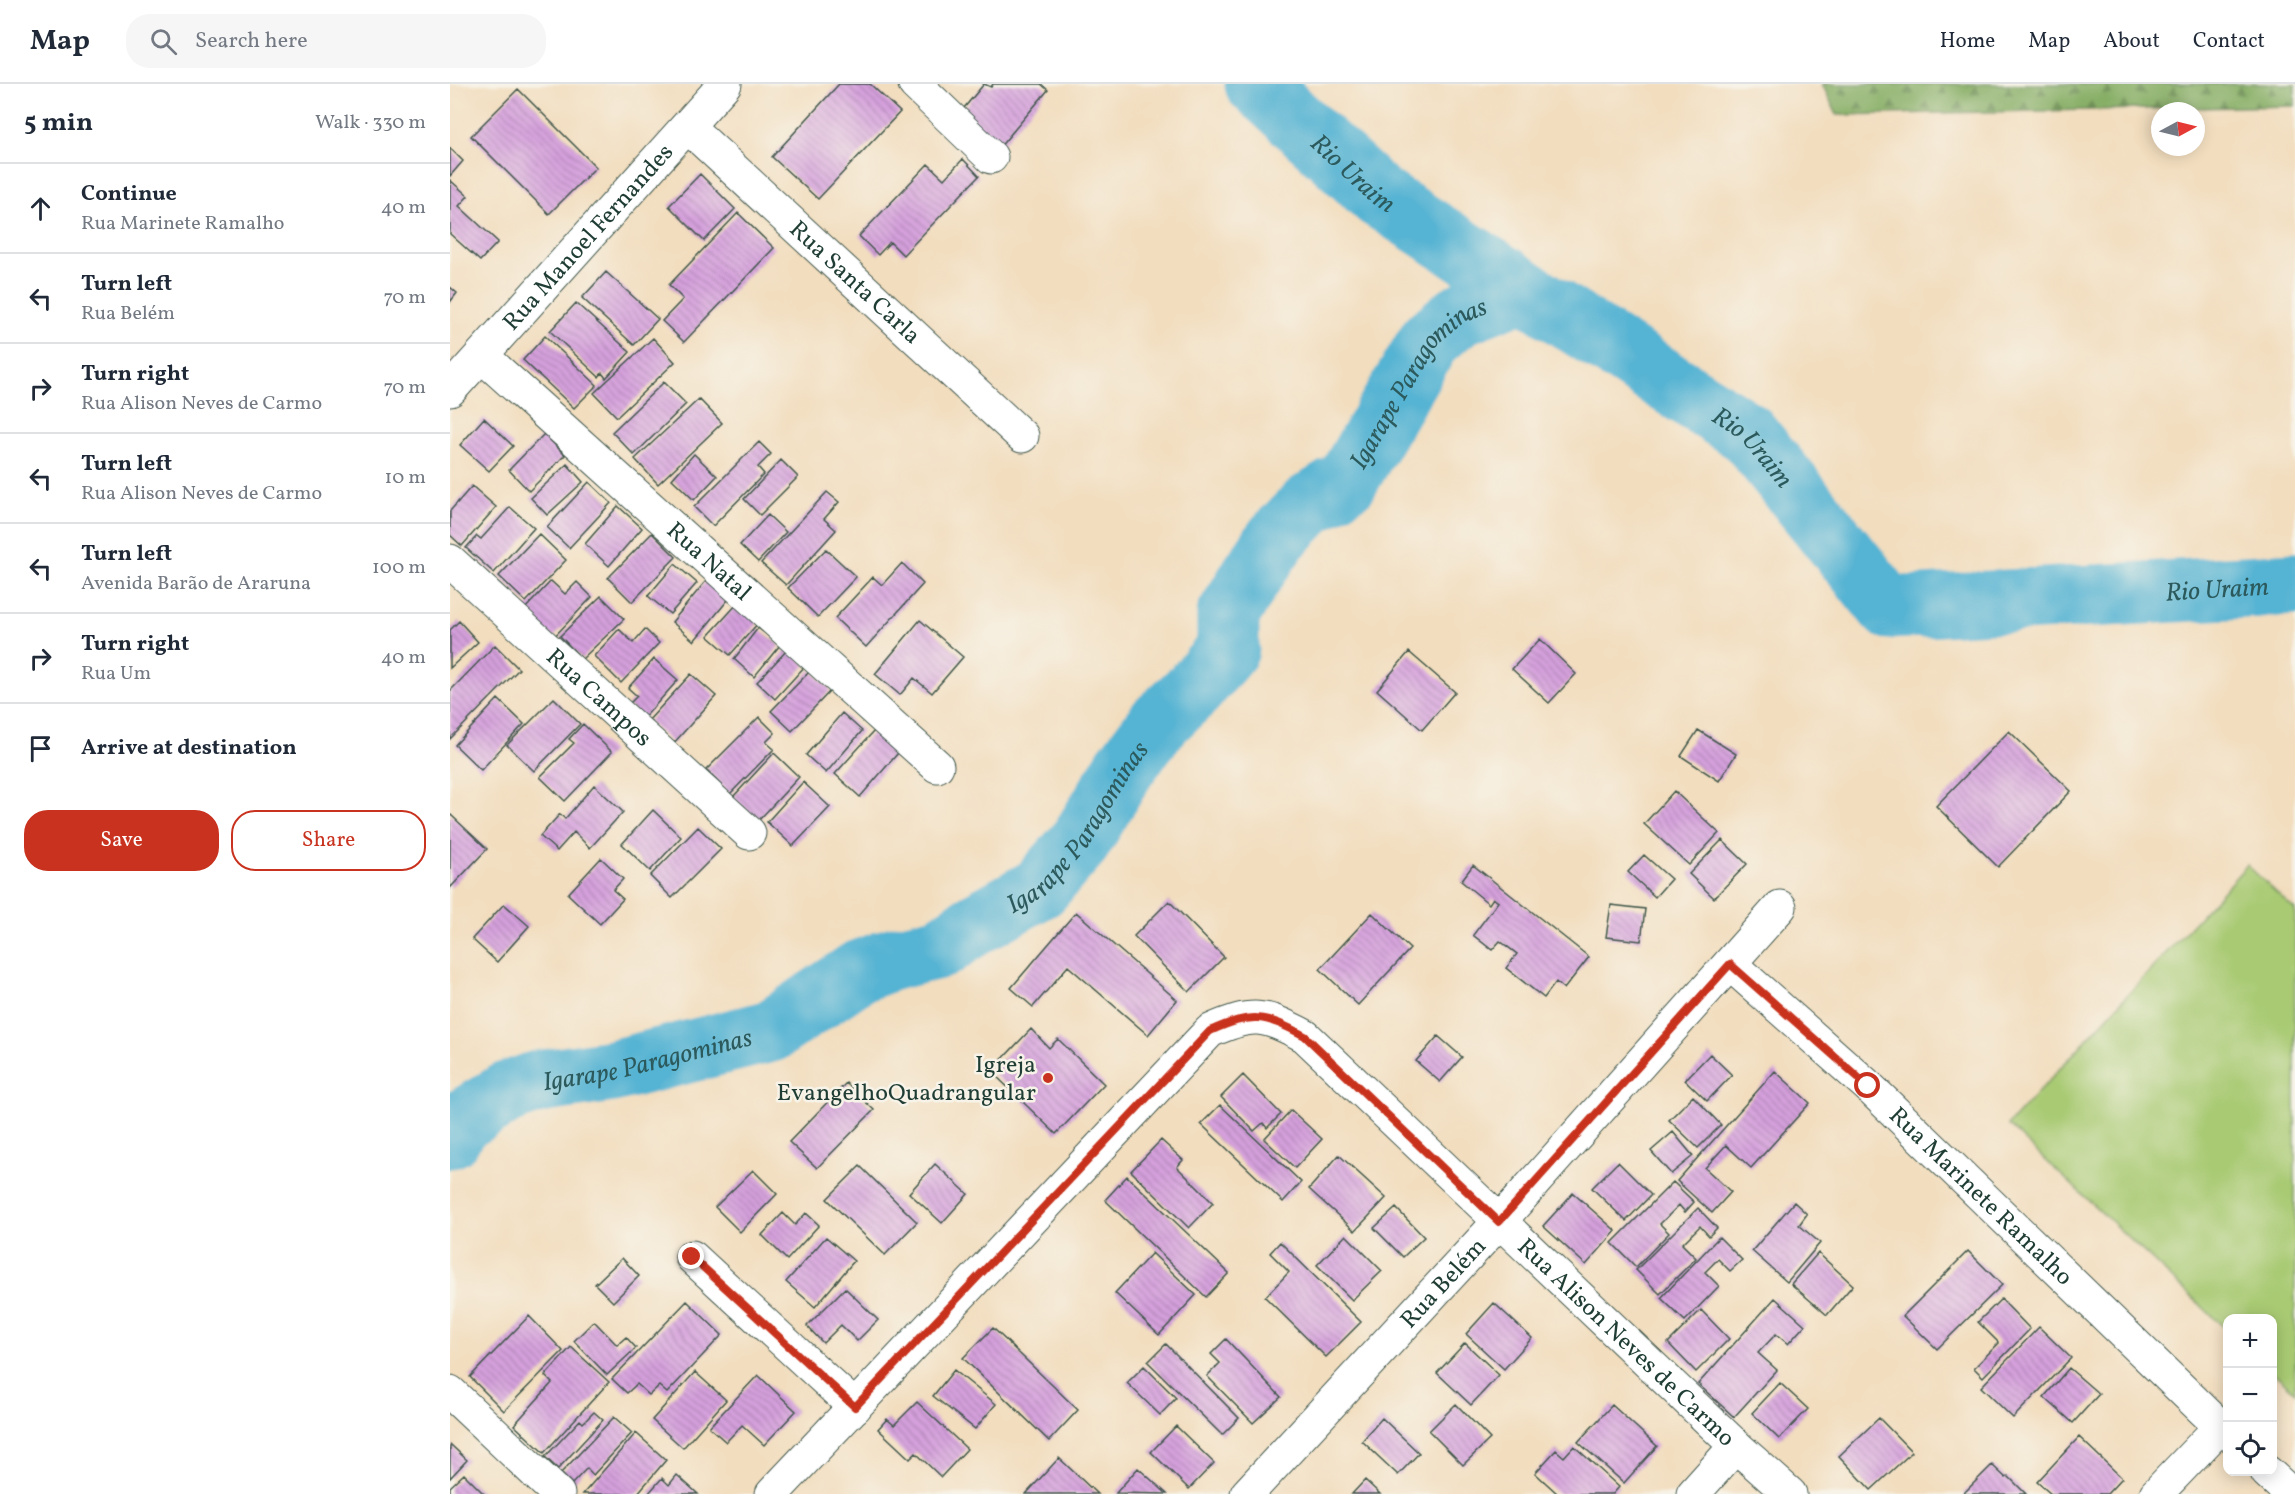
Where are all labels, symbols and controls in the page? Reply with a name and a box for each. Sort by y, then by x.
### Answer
search box [126,14,546,68]
text: Map [30,22,90,61]
icon: search [147,25,180,58]
text: Search here [195,26,308,57]
text: Home [1940,27,1995,56]
text: Map [2028,27,2070,56]
text: About [2103,27,2160,56]
text: Contact [2193,27,2265,56]
north arrow [2151,102,2205,156]
text: 5 min [24,105,93,141]
text: Walk · 330 m [315,109,426,137]
water label: Rio Uraim [1302,126,1402,223]
street label: Rua Manoel Fernandes [496,137,682,339]
text: Continue [81,179,177,210]
icon: ahead [24,192,57,225]
text: 40 m [381,194,426,222]
text: Rua Marinete Ramalho [81,210,284,238]
street label: Rua Santa Carla [781,214,927,353]
text: Turn left [81,269,172,300]
icon: left [24,282,57,315]
text: 70 m [383,284,426,312]
water label: Igarape Paragominas [1342,289,1493,477]
text: Rua Belém [81,300,175,328]
text: Turn right [81,359,189,390]
icon: right [24,372,57,405]
text: 70 m [383,374,426,402]
text: Rua Alison Neves de Carmo [81,390,322,418]
water label: Rio Uraim [1704,399,1801,497]
text: Turn left [81,449,172,480]
icon: left [24,462,57,495]
text: 10 m [385,464,426,492]
text: Rua Alison Neves de Carmo [81,480,322,508]
street label: Rua Natal [658,515,758,610]
text: Turn left [81,539,172,570]
icon: left [24,552,57,585]
text: 100 m [372,554,426,582]
text: Avenida Barão de Araruna [81,570,311,598]
water label: Rio Uraim [2164,570,2270,612]
text: Turn right [81,629,189,660]
street label: Rua Campos [538,641,659,756]
icon: right [24,642,57,675]
text: 40 m [381,644,426,672]
text: Rua Um [81,660,151,688]
icon: arrive [24,732,57,765]
text: Arrive at destination [81,733,297,764]
water label: Igarape Paragominas [1000,734,1159,923]
button: Save [24,810,219,871]
button: Share [231,810,426,871]
water label: Igarape Paragominas [540,1020,757,1101]
place label: Igreja EvangelhoQuadrangular [777,1049,1036,1111]
marker: Igreja EvangelhoQuadrangular [1041,1071,1055,1085]
route start [1854,1072,1880,1098]
street label: Rua Marinete Ramalho [1880,1100,2080,1294]
street label: Rua Belém [1393,1231,1495,1337]
street label: Rua Alison Neves de Carmo [1509,1231,1742,1456]
route end [678,1243,704,1269]
map controls [2223,1314,2277,1476]
button: + [2223,1314,2277,1368]
button: − [2223,1368,2277,1422]
button: locate [2223,1422,2277,1476]

